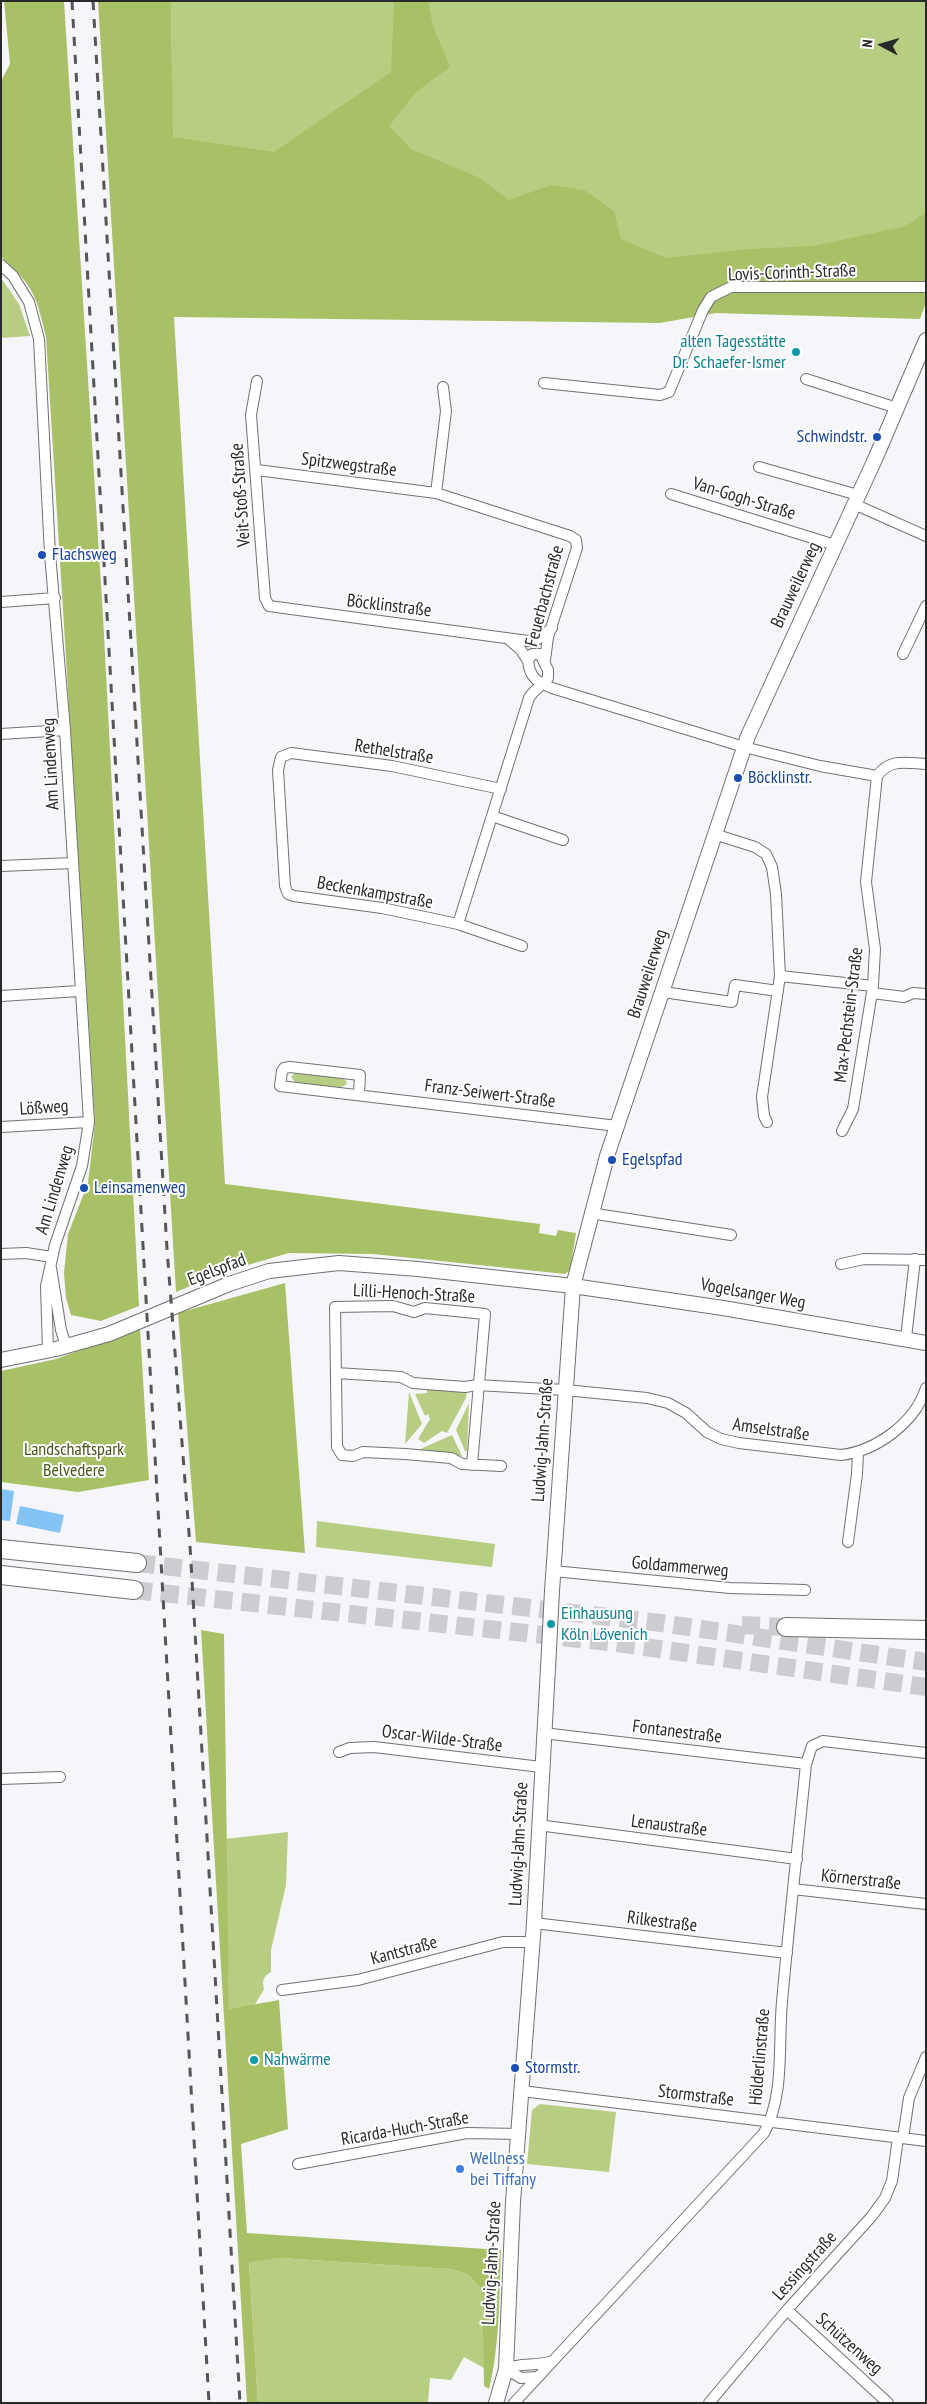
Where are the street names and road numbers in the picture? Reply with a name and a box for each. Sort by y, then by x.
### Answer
street label: Lovis-Corinth-Straße [728,260,856,286]
street label: Veit-Stoß-Straße [227,442,255,548]
street label: Spitzwegstraße [300,448,398,482]
street label: Van-Gogh-Straße [690,473,798,525]
street label: Brauweilerweg [767,539,825,631]
street label: Feuerbachstraße [521,543,569,649]
street label: Böcklinstraße [345,590,433,622]
street label: Am Lindenweg [38,718,64,810]
street label: Rethelstraße [353,735,435,769]
street label: Beckenkampstraße [315,872,435,914]
street label: Brauweilerweg [623,927,673,1021]
street label: Max-Pechstein-Straße [830,946,868,1084]
street label: Franz-Seiwert-Straße [423,1075,557,1113]
street label: Lößweg [19,1096,69,1120]
street label: Am Lindenweg [31,1143,79,1237]
street label: Egelspfad [185,1249,249,1291]
street label: Vogelsanger Weg [699,1274,807,1314]
street label: Lilli-Henoch-Straße [352,1280,476,1308]
street label: Ludwig-Jahn-Straße [528,1377,558,1503]
street label: Amselstraße [731,1414,811,1446]
street label: Goldammerweg [631,1552,729,1582]
street label: Fontanestraße [631,1716,723,1748]
street label: Oscar-Wilde-Straße [380,1721,504,1757]
street label: Ludwig-Jahn-Straße [505,1782,533,1906]
street label: Lenaustraße [630,1811,708,1841]
street label: Körnerstraße [820,1865,902,1895]
street label: Rilkestraße [626,1907,698,1937]
street label: Kantstraße [368,1932,440,1970]
street label: Hölderlinstraße [745,2008,775,2106]
street label: Stormstraße [657,2081,735,2111]
street label: Ricarda-Huch-Straße [339,2107,471,2151]
street label: Ludwig-Jahn-Straße [478,2201,506,2325]
street label: Lessingstraße [768,2227,842,2305]
street label: Schützenweg [811,2309,887,2379]

